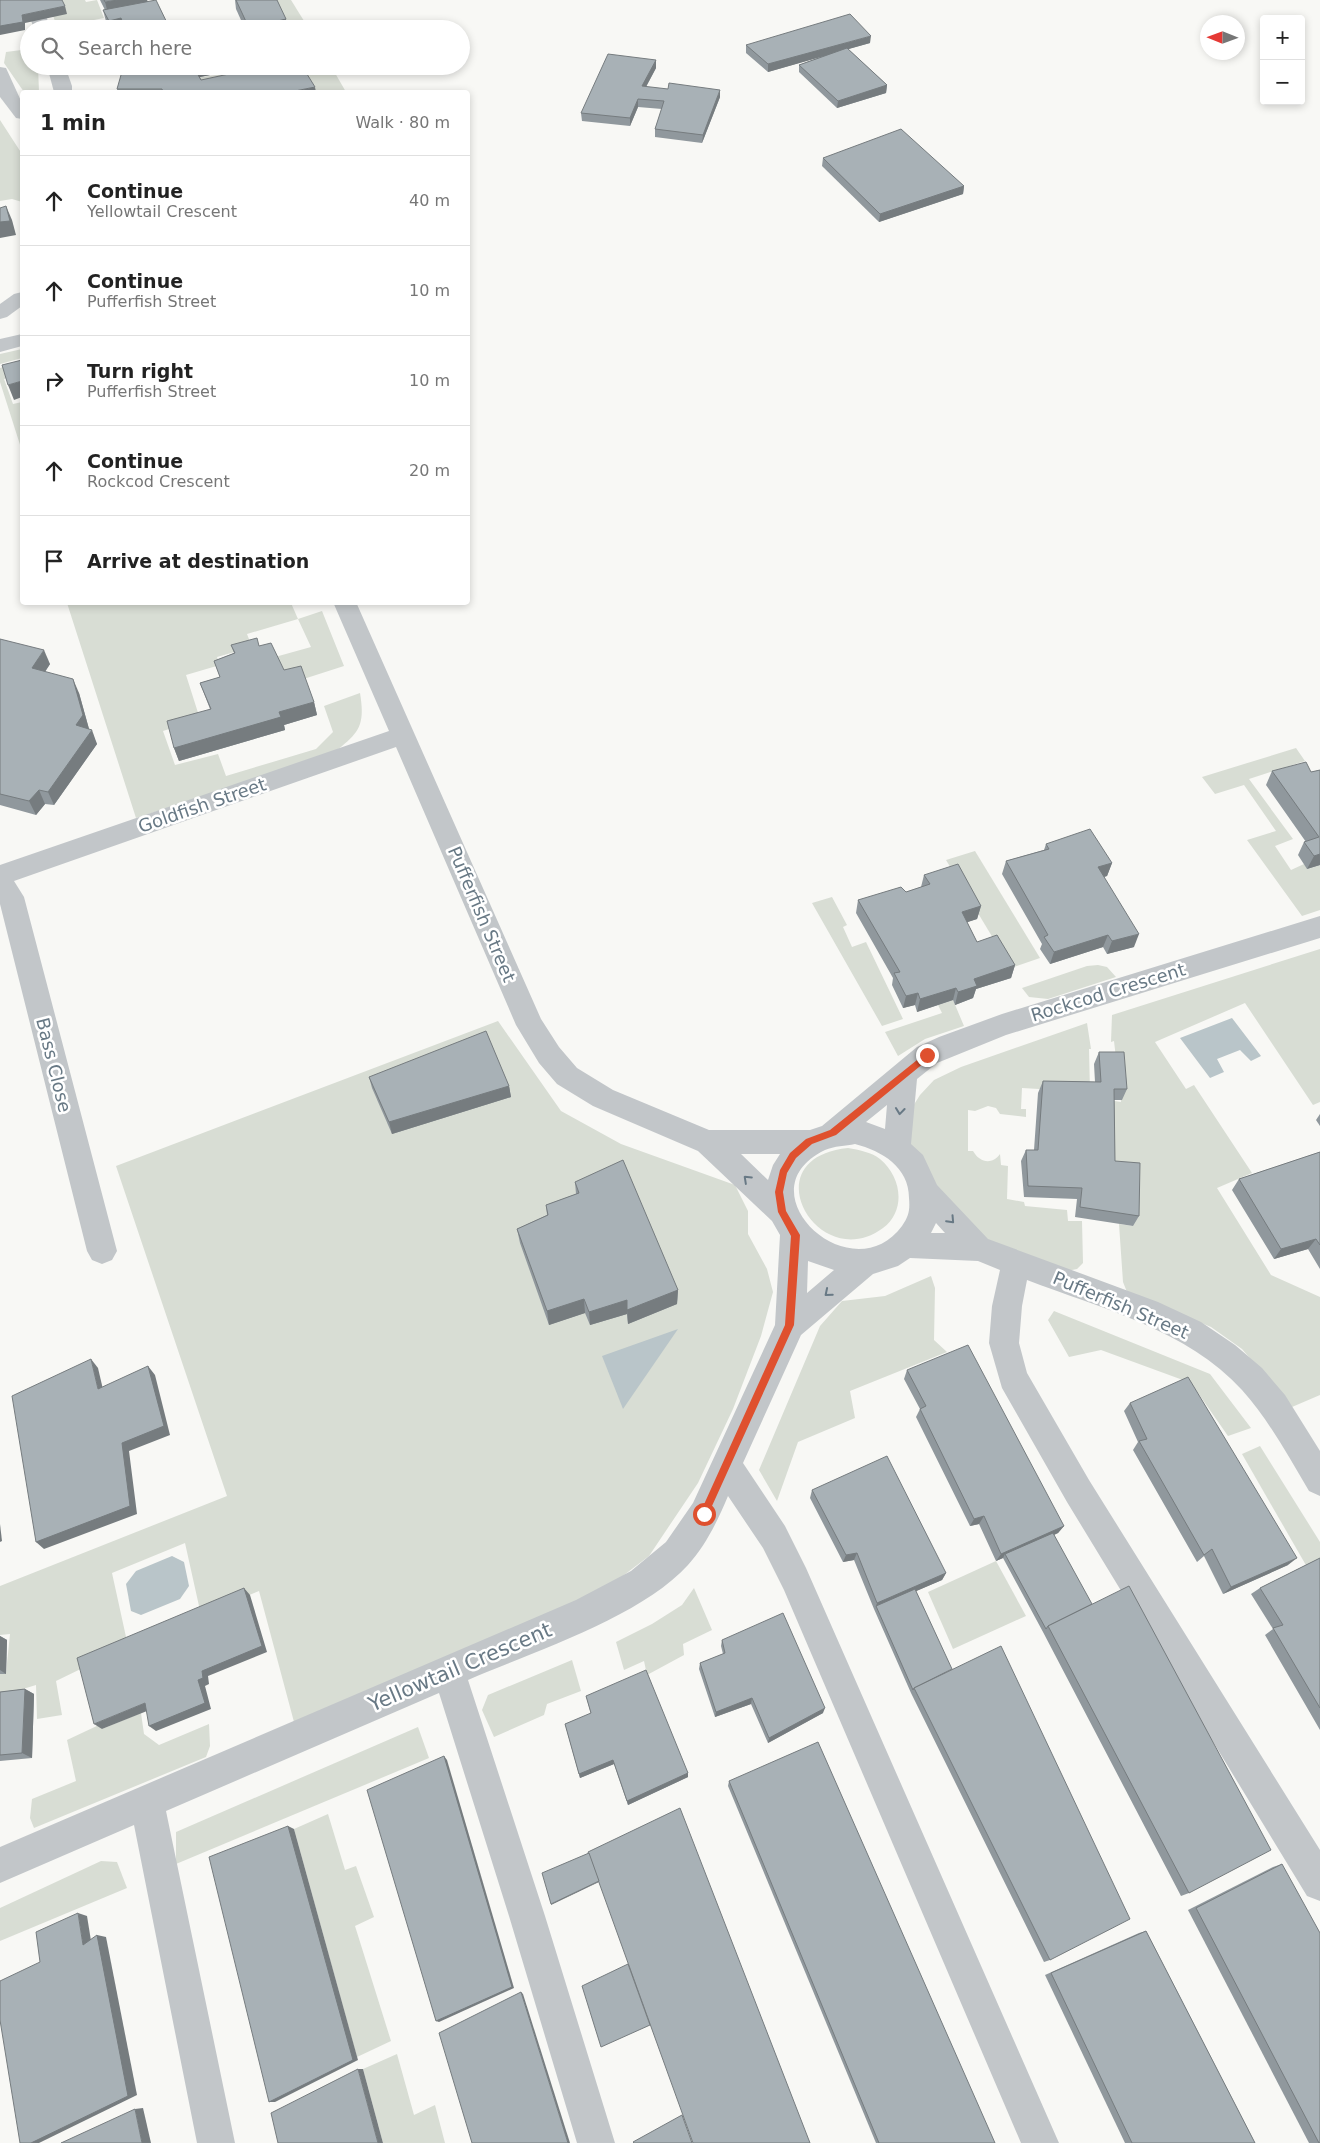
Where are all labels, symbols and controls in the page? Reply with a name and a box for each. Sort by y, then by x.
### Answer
north arrow [1200,15,1245,60]
map controls [1260,15,1305,105]
button: + [1260,15,1305,60]
search box [20,20,470,75]
icon: search [38,34,66,62]
text: Search here [78,37,192,59]
button: − [1260,60,1305,105]
text: 1 min [40,111,106,135]
text: Walk · 80 m [355,113,450,132]
text: Continue [87,180,183,202]
icon: ahead [40,187,68,215]
text: 40 m [409,191,450,210]
text: Yellowtail Crescent [87,202,237,221]
text: Continue [87,270,183,292]
icon: ahead [40,277,68,305]
text: 10 m [409,281,450,300]
text: Pufferfish Street [87,292,216,311]
text: Turn right [87,360,193,382]
icon: right [40,367,68,395]
text: 10 m [409,371,450,390]
text: Pufferfish Street [87,382,216,401]
text: Continue [87,450,183,472]
icon: ahead [40,457,68,485]
text: 20 m [409,461,450,480]
text: Rockcod Crescent [87,472,230,491]
icon: arrive [40,547,68,575]
text: Arrive at destination [87,550,309,572]
street label: Goldfish Street [135,773,269,837]
street label: Pufferfish Street [444,843,520,985]
street label: Rockcod Crescent [1028,958,1188,1026]
street label: Bass Close [32,1015,76,1115]
route end [916,1044,939,1067]
one-way arrow [895,1107,906,1115]
one-way arrow [743,1176,752,1185]
one-way arrow [945,1214,954,1223]
street label: Pufferfish Street [1050,1267,1192,1343]
one-way arrow [825,1288,834,1297]
route start [693,1503,716,1526]
street label: Yellowtail Crescent [364,1618,555,1717]

